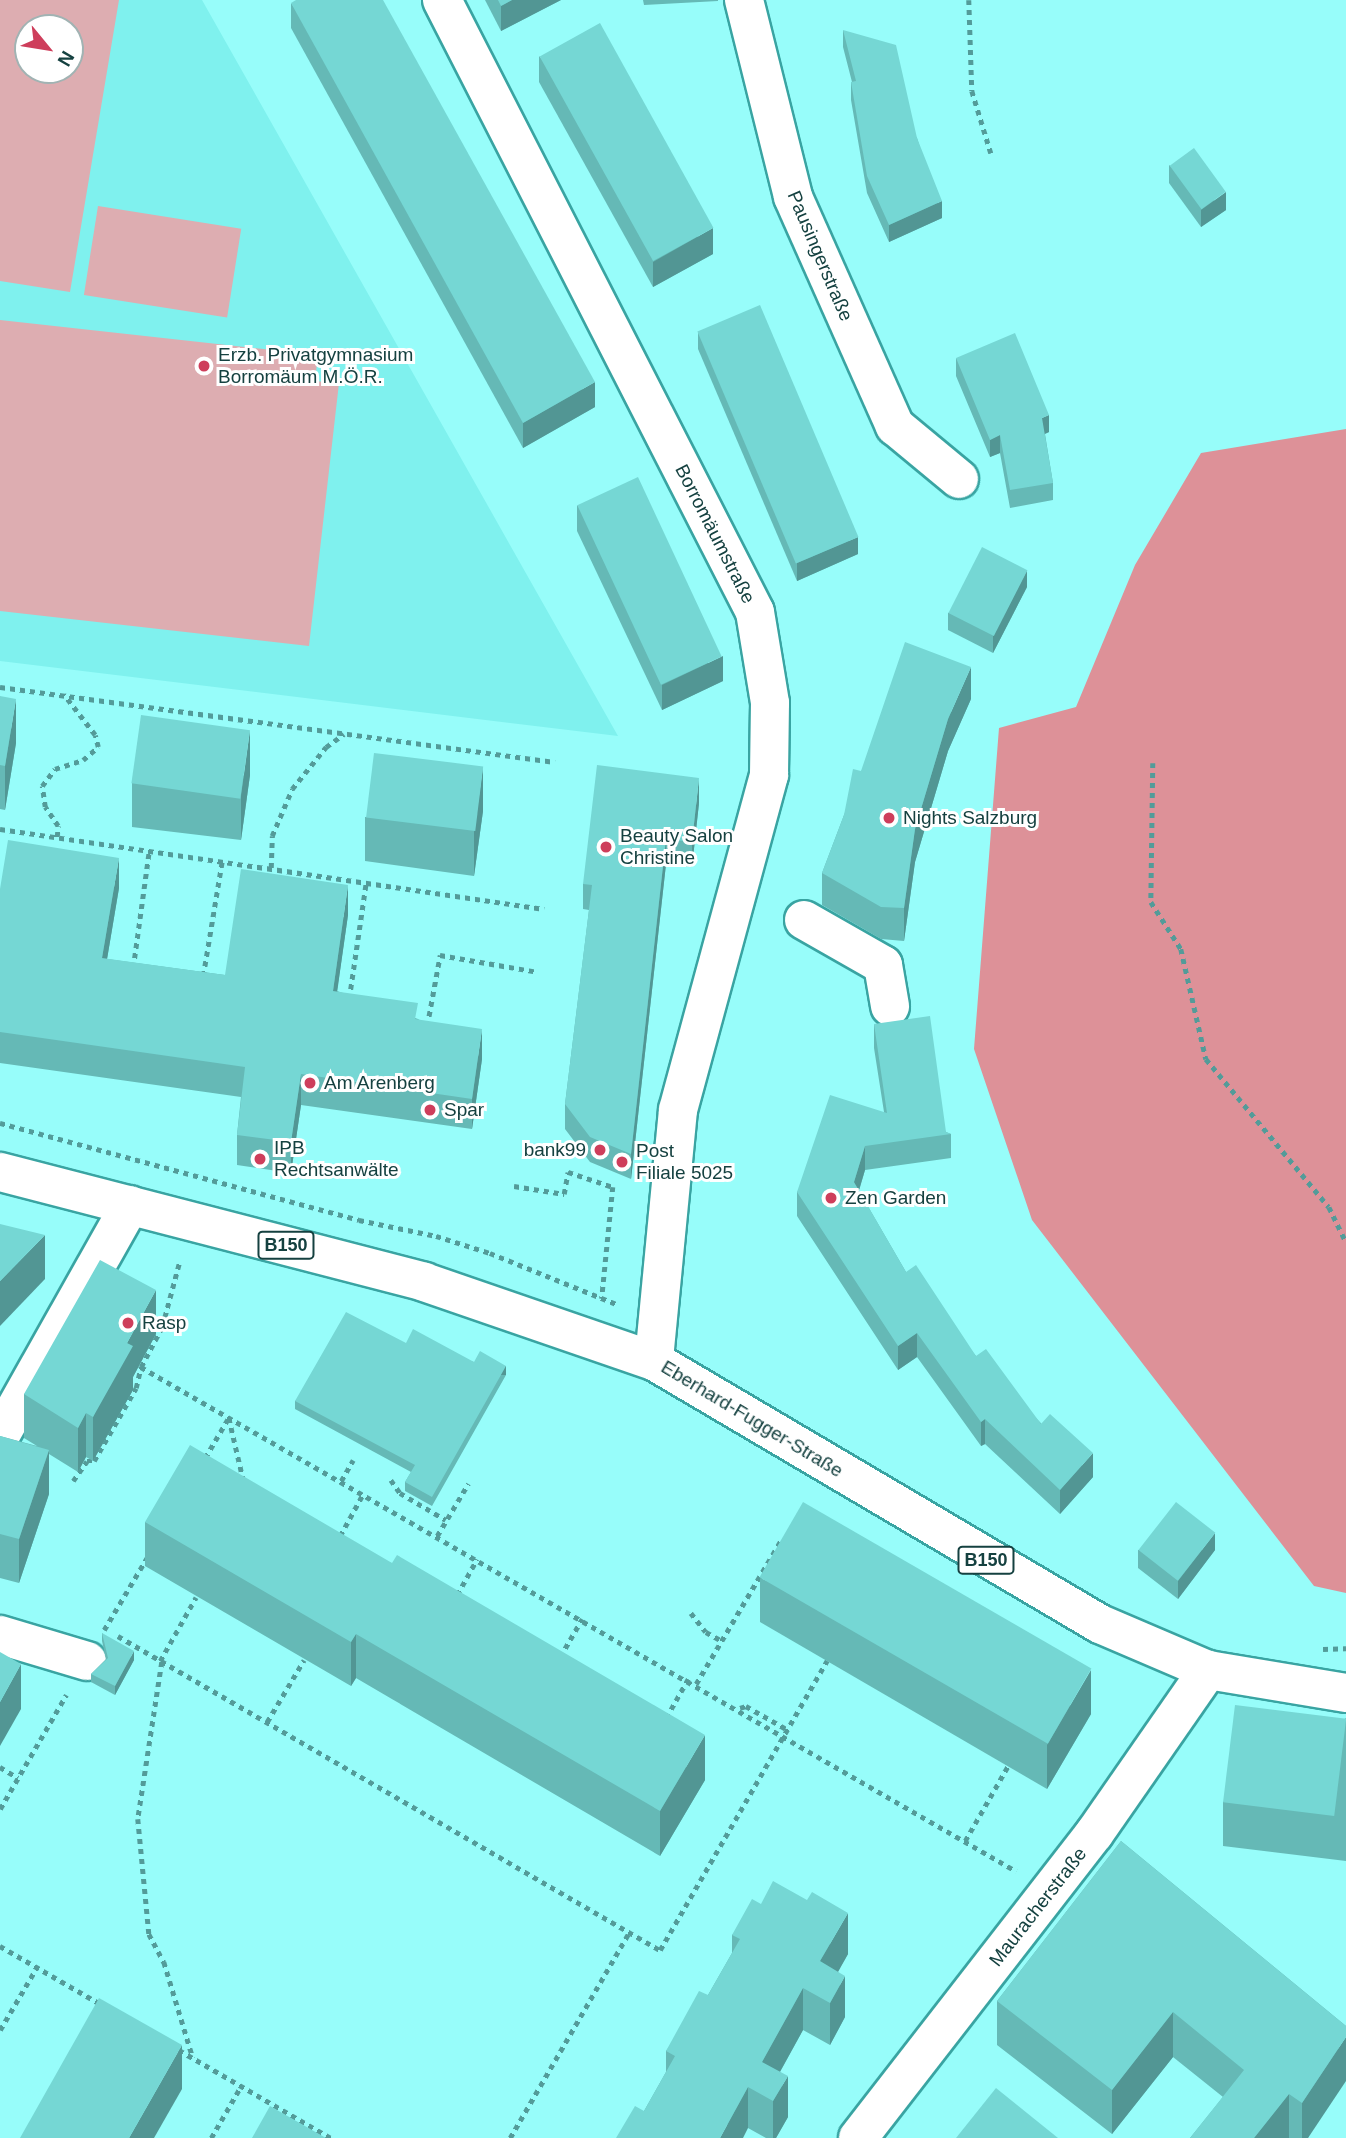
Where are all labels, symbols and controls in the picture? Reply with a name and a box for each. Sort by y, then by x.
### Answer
north arrow [14,14,84,84]
text: N [53,48,78,70]
street label: Pausingerstraße [782,187,858,325]
place label: Erzb. Privatgymnasium Borromäum M.Ö.R. [218,344,413,388]
marker: Erzb. Privatgymnasium Borromäum M.Ö.R. [196,358,212,374]
street label: Borromäumstraße [670,461,760,607]
place label: Nights Salzburg [903,807,1037,829]
marker: Nights Salzburg [881,810,897,826]
place label: Beauty Salon Christine [620,825,733,869]
marker: Beauty Salon Christine [598,839,614,855]
place label: Am Arenberg [324,1072,436,1094]
marker: Am Arenberg [302,1075,318,1091]
place label: Spar [444,1099,484,1121]
marker: Spar [422,1102,438,1118]
place label: IPB Rechtsanwälte [274,1137,399,1181]
place label: bank99 [524,1139,586,1161]
place label: Post Filiale 5025 [636,1140,733,1184]
marker: bank99 [592,1142,608,1158]
marker: IPB Rechtsanwälte [252,1151,268,1167]
marker: Post Filiale 5025 [614,1154,630,1170]
place label: Zen Garden [845,1187,946,1209]
marker: Zen Garden [823,1190,839,1206]
road number: B150 [256,1230,316,1260]
place label: Rasp [142,1312,186,1334]
marker: Rasp [120,1315,136,1331]
street label: Eberhard-Fugger-Straße [657,1356,847,1482]
road number: B150 [956,1546,1016,1574]
street label: Mauracherstraße [984,1843,1092,1971]

